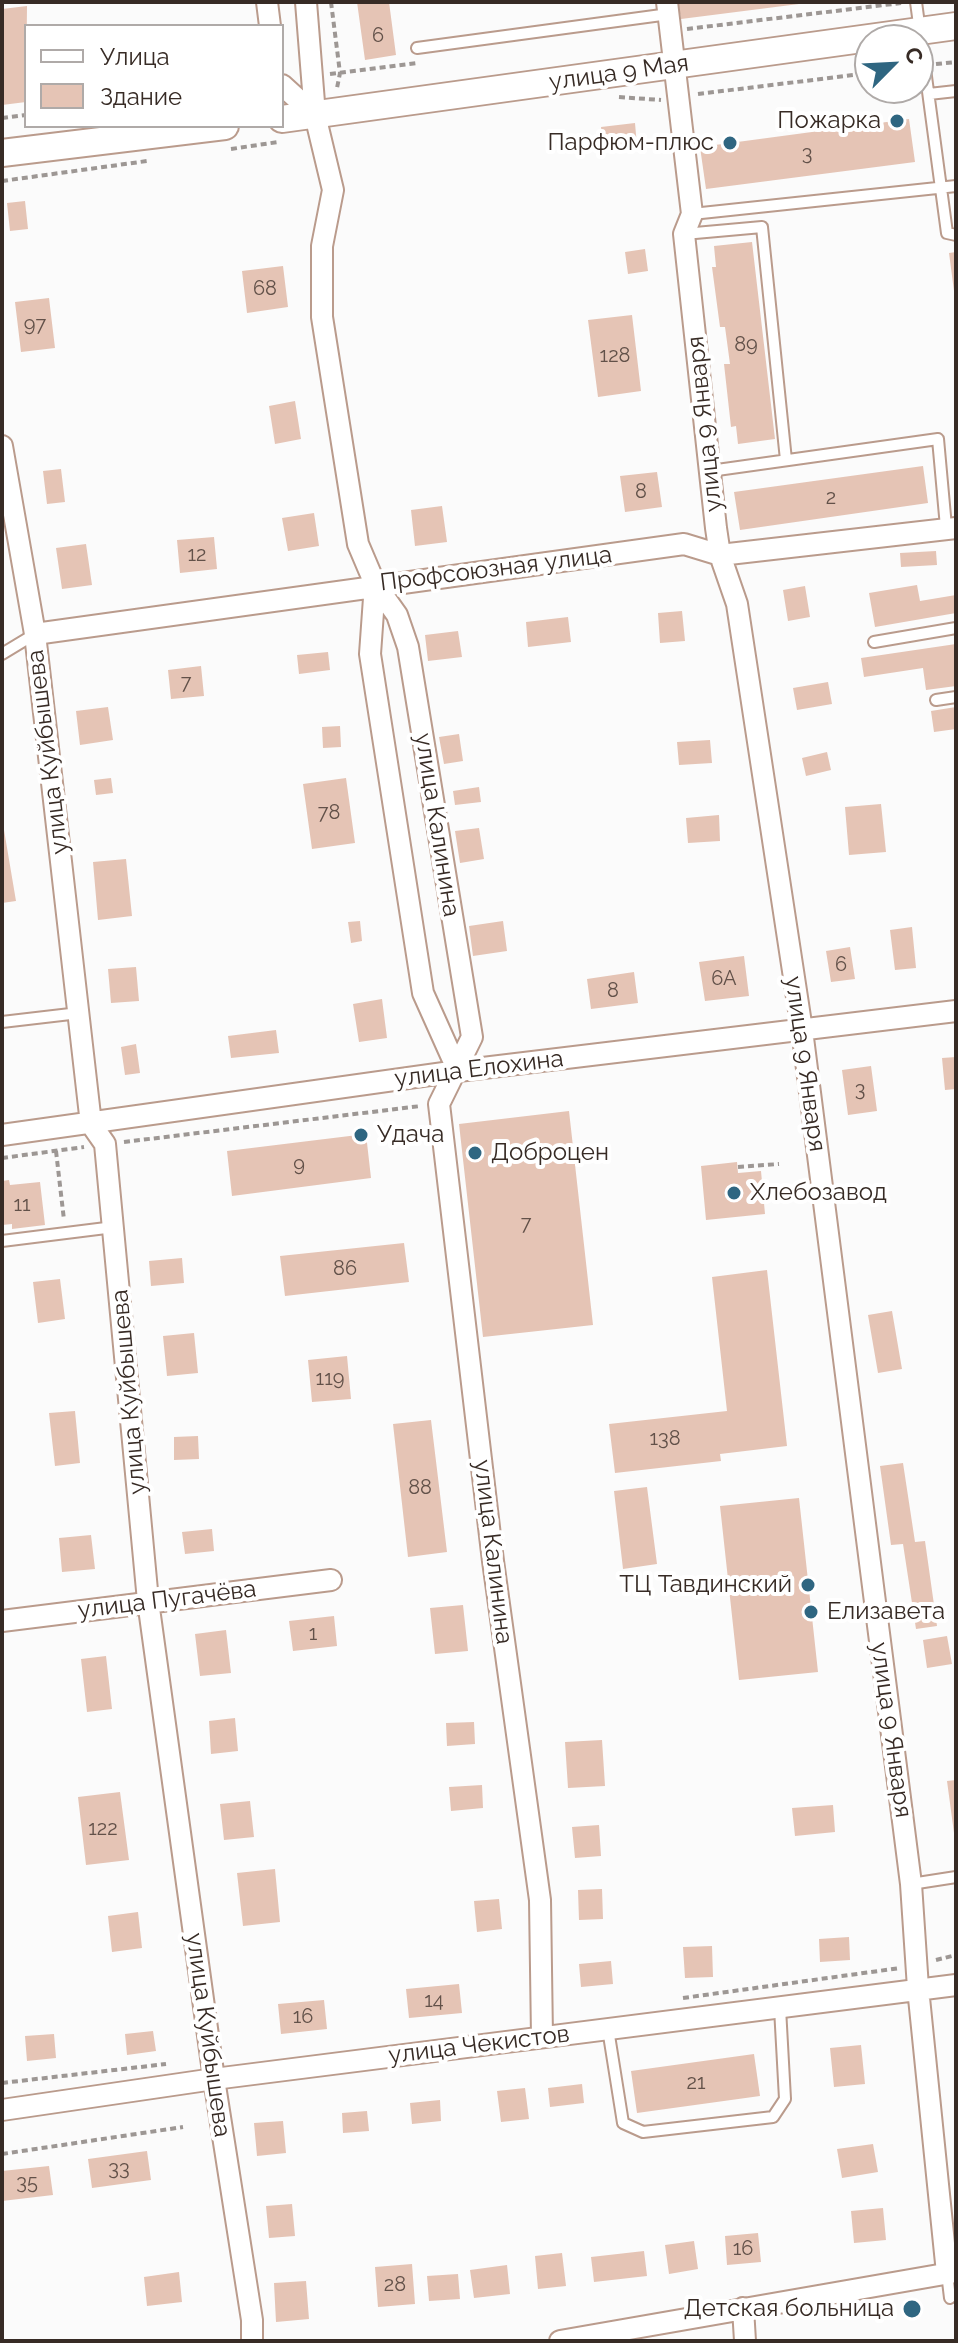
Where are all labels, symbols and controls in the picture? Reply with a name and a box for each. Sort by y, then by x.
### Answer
legend [24,24,284,128]
house number: 6 [372,24,384,48]
north arrow [854,24,934,104]
text: Улица [100,42,170,71]
text: С [899,43,929,67]
street label: улица 9 Мая [547,49,691,97]
text: Здание [100,82,182,111]
place label: Пожарка [777,107,881,135]
marker: Пожарка [888,112,906,130]
place label: Парфюм-плюс [547,129,714,157]
marker: Парфюм-плюс [721,134,739,152]
house number: 3 [802,142,812,166]
house number: 68 [253,277,277,301]
house number: 97 [24,313,46,337]
house number: 89 [734,333,758,357]
street label: улица 9 Января [681,335,729,513]
house number: 128 [600,344,630,368]
house number: 8 [635,480,647,504]
house number: 2 [826,486,836,510]
street label: Профсоюзная улица [378,540,614,598]
house number: 12 [188,543,206,567]
street label: улица Куйбышева [21,648,75,856]
house number: 7 [181,671,191,695]
street label: улица Калинина [408,731,466,919]
house number: 78 [318,801,340,825]
house number: 6 [835,953,847,977]
house number: 6А [711,967,737,991]
street label: улица 9 Января [778,975,832,1153]
house number: 8 [607,979,619,1003]
street label: улица Елохина [393,1044,565,1094]
house number: 3 [855,1078,865,1102]
place label: Удача [377,1121,444,1149]
marker: Удача [352,1126,370,1144]
place label: Доброцен [491,1139,609,1167]
marker: Доброцен [466,1144,484,1162]
house number: 9 [293,1153,305,1177]
place label: Хлебозавод [750,1179,887,1207]
marker: Хлебозавод [725,1184,743,1202]
house number: 11 [13,1193,31,1217]
house number: 7 [521,1212,531,1236]
house number: 86 [333,1257,357,1281]
street label: улица Куйбышева [106,1288,152,1496]
house number: 119 [316,1367,344,1391]
house number: 138 [649,1427,681,1451]
street label: улица Калинина [467,1458,519,1646]
house number: 88 [408,1476,432,1500]
place label: ТЦ Тавдинский [619,1571,792,1599]
street label: улица Пугачёва [76,1575,258,1625]
marker: ТЦ Тавдинский [799,1576,817,1594]
place label: Елизавета [827,1598,945,1626]
marker: Елизавета [802,1603,820,1621]
house number: 1 [309,1622,317,1646]
street label: улица 9 Января [864,1641,918,1819]
house number: 122 [88,1817,118,1841]
street label: улица Куйбышева [179,1931,237,2139]
house number: 14 [424,1989,444,2013]
house number: 16 [293,2005,313,2029]
street label: улица Чекистов [387,2020,571,2070]
house number: 21 [687,2071,705,2095]
house number: 33 [108,2157,130,2181]
house number: 35 [16,2171,38,2195]
house number: 16 [733,2237,753,2261]
house number: 28 [384,2273,406,2297]
place label: Детская больница [684,2295,894,2323]
marker: Детская больница [901,2298,923,2320]

